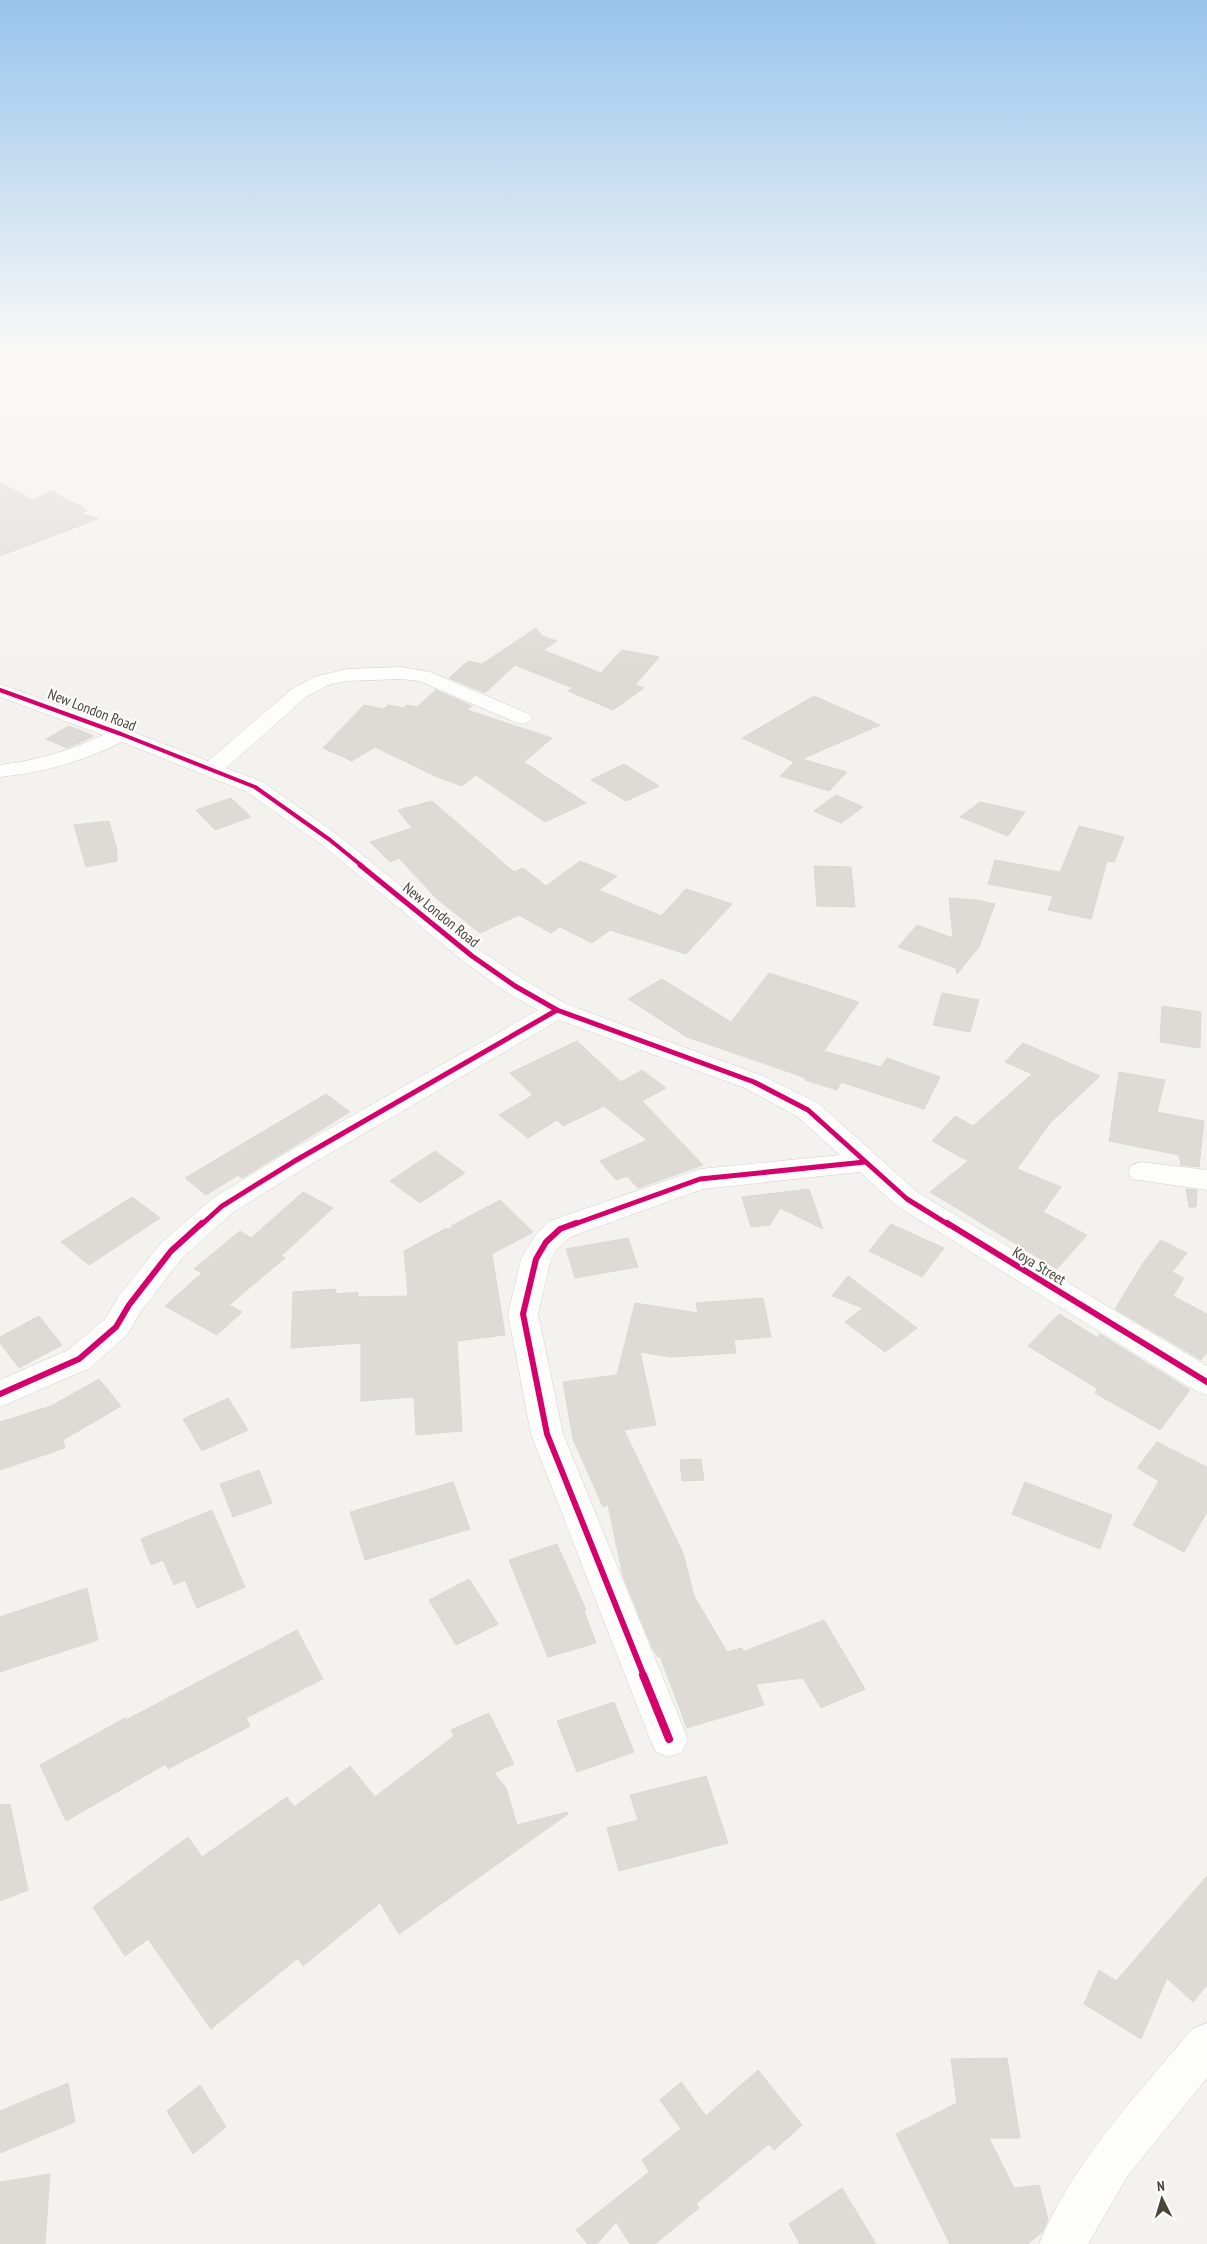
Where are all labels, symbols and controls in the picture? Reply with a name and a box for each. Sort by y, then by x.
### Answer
street label: New London Road [45,684,139,735]
street label: New London Road [399,878,483,951]
street label: Koya Street [1009,1242,1069,1289]
north arrow [1137,2174,1187,2224]
text: N [1156,2177,1165,2195]

